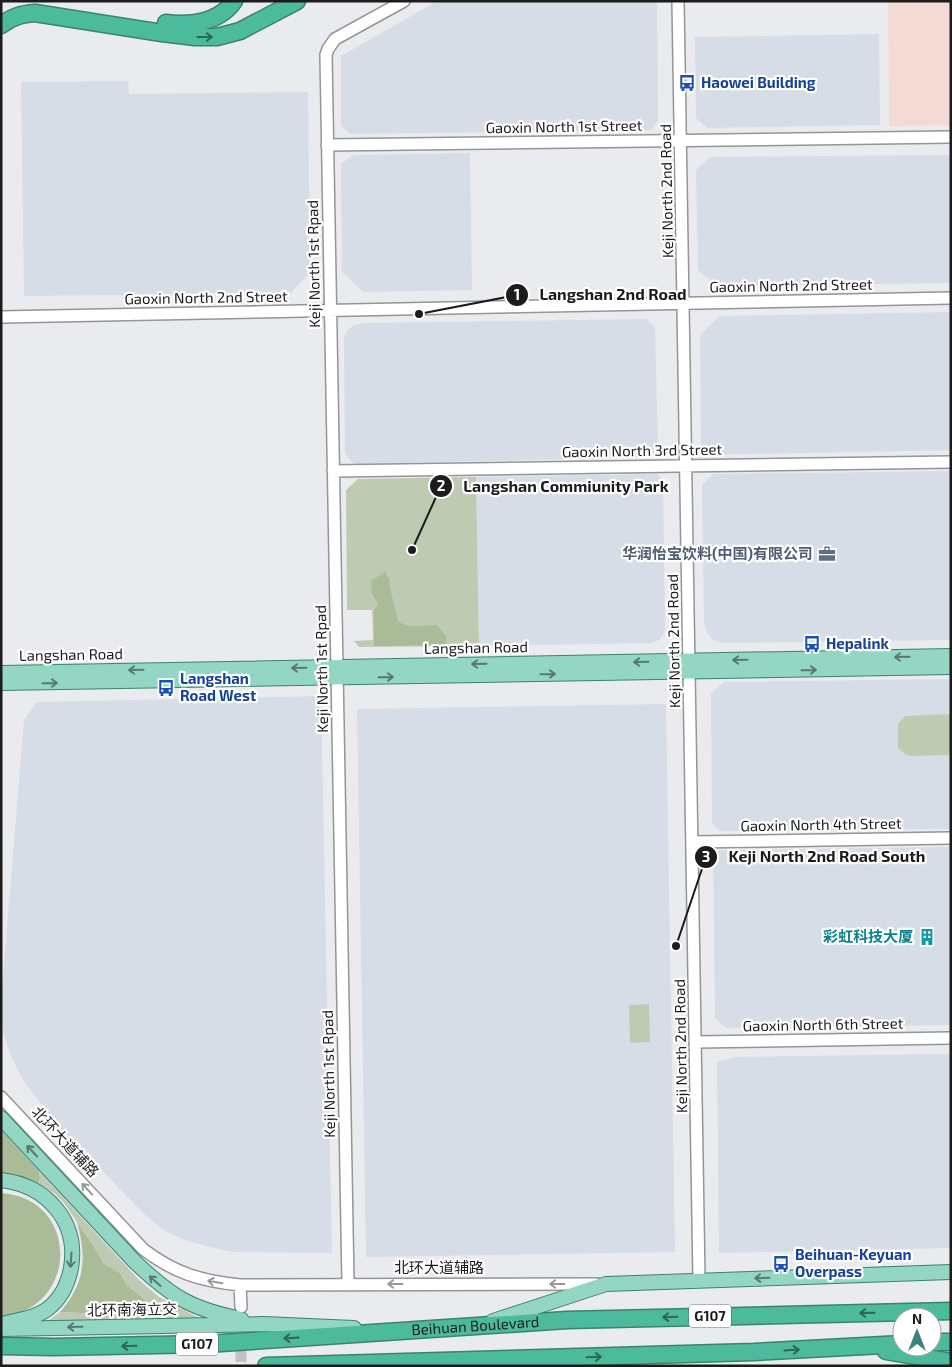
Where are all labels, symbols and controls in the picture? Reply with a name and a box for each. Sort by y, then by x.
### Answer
one-way arrow [196,32,212,42]
bus stop icon: Haowei Building [677,73,697,93]
place label: Haowei Building [701,73,816,91]
street label: Gaoxin North 1st Street [485,116,643,136]
street label: Keji North 2nd Road [656,124,677,258]
street label: Keji North 1st Rpad [303,200,324,328]
street label: Gaoxin North 2nd Street [709,275,873,295]
callout: Langshan 2nd Road [505,279,697,310]
text: Langshan 2nd Road [539,284,687,303]
text: 1 [514,285,520,303]
street label: Gaoxin North 2nd Street [124,287,288,307]
street label: Gaoxin North 3rd Street [562,440,723,460]
callout: Langshan Commiunity Park [429,470,679,501]
text: 2 [437,476,446,494]
text: Langshan Commiunity Park [463,476,669,496]
place label: 华润怡宝饮料(中国)有限公司 [622,544,813,562]
office icon: 华润怡宝饮料(中国)有限公司 [817,544,837,564]
street label: Keji North 2nd Road [663,574,684,708]
street label: Keji North 1st Rpad [311,605,332,733]
bus stop icon: Hepalink [802,634,822,654]
place label: Hepalink [826,634,889,652]
street label: Langshan Road [424,637,528,657]
street label: Langshan Road [19,644,123,664]
one-way arrow [894,652,910,662]
one-way arrow [732,655,748,665]
one-way arrow [633,657,649,666]
one-way arrow [471,660,487,669]
one-way arrow [291,663,307,672]
one-way arrow [128,665,144,675]
one-way arrow [800,665,817,675]
place label: Langshan Road West [180,669,256,704]
one-way arrow [540,669,556,679]
one-way arrow [377,672,393,682]
one-way arrow [42,678,58,687]
bus stop icon: Langshan Road West [156,678,176,698]
street label: Gaoxin North 4th Street [740,814,902,834]
callout: Keji North 2nd Road South [693,841,935,872]
text: Keji North 2nd Road South [729,846,925,865]
text: 3 [702,847,710,865]
place label: 彩虹科技大厦 [823,927,913,945]
building icon: 彩虹科技大厦 [917,927,937,947]
street label: Keji North 2nd Road [670,979,691,1113]
street label: Keji North 1st Rpad [318,1010,339,1138]
street label: Gaoxin North 6th Street [743,1014,904,1034]
street label: 北环大道辅路 [28,1102,103,1180]
one-way arrow [26,1144,37,1157]
one-way arrow [81,1183,93,1195]
place label: Beihuan-Keyuan Overpass [795,1245,911,1280]
one-way arrow [67,1252,76,1268]
bus stop icon: Beihuan-Keyuan Overpass [771,1254,791,1274]
street label: 北环大道辅路 [394,1258,484,1276]
one-way arrow [754,1273,770,1283]
one-way arrow [149,1275,162,1287]
one-way arrow [207,1276,223,1286]
one-way arrow [387,1279,404,1289]
one-way arrow [550,1279,566,1289]
street label: 北环南海立交 [87,1299,177,1319]
road number: G107 [689,1304,731,1328]
north arrow [892,1307,942,1357]
one-way arrow [859,1308,875,1317]
text: N [912,1310,922,1327]
street label: Beihuan Boulevard [411,1312,540,1338]
one-way arrow [662,1313,678,1322]
one-way arrow [68,1323,84,1332]
road number: G107 [176,1332,218,1356]
one-way arrow [283,1334,299,1343]
one-way arrow [121,1341,137,1351]
one-way arrow [784,1345,800,1354]
one-way arrow [586,1352,602,1361]

